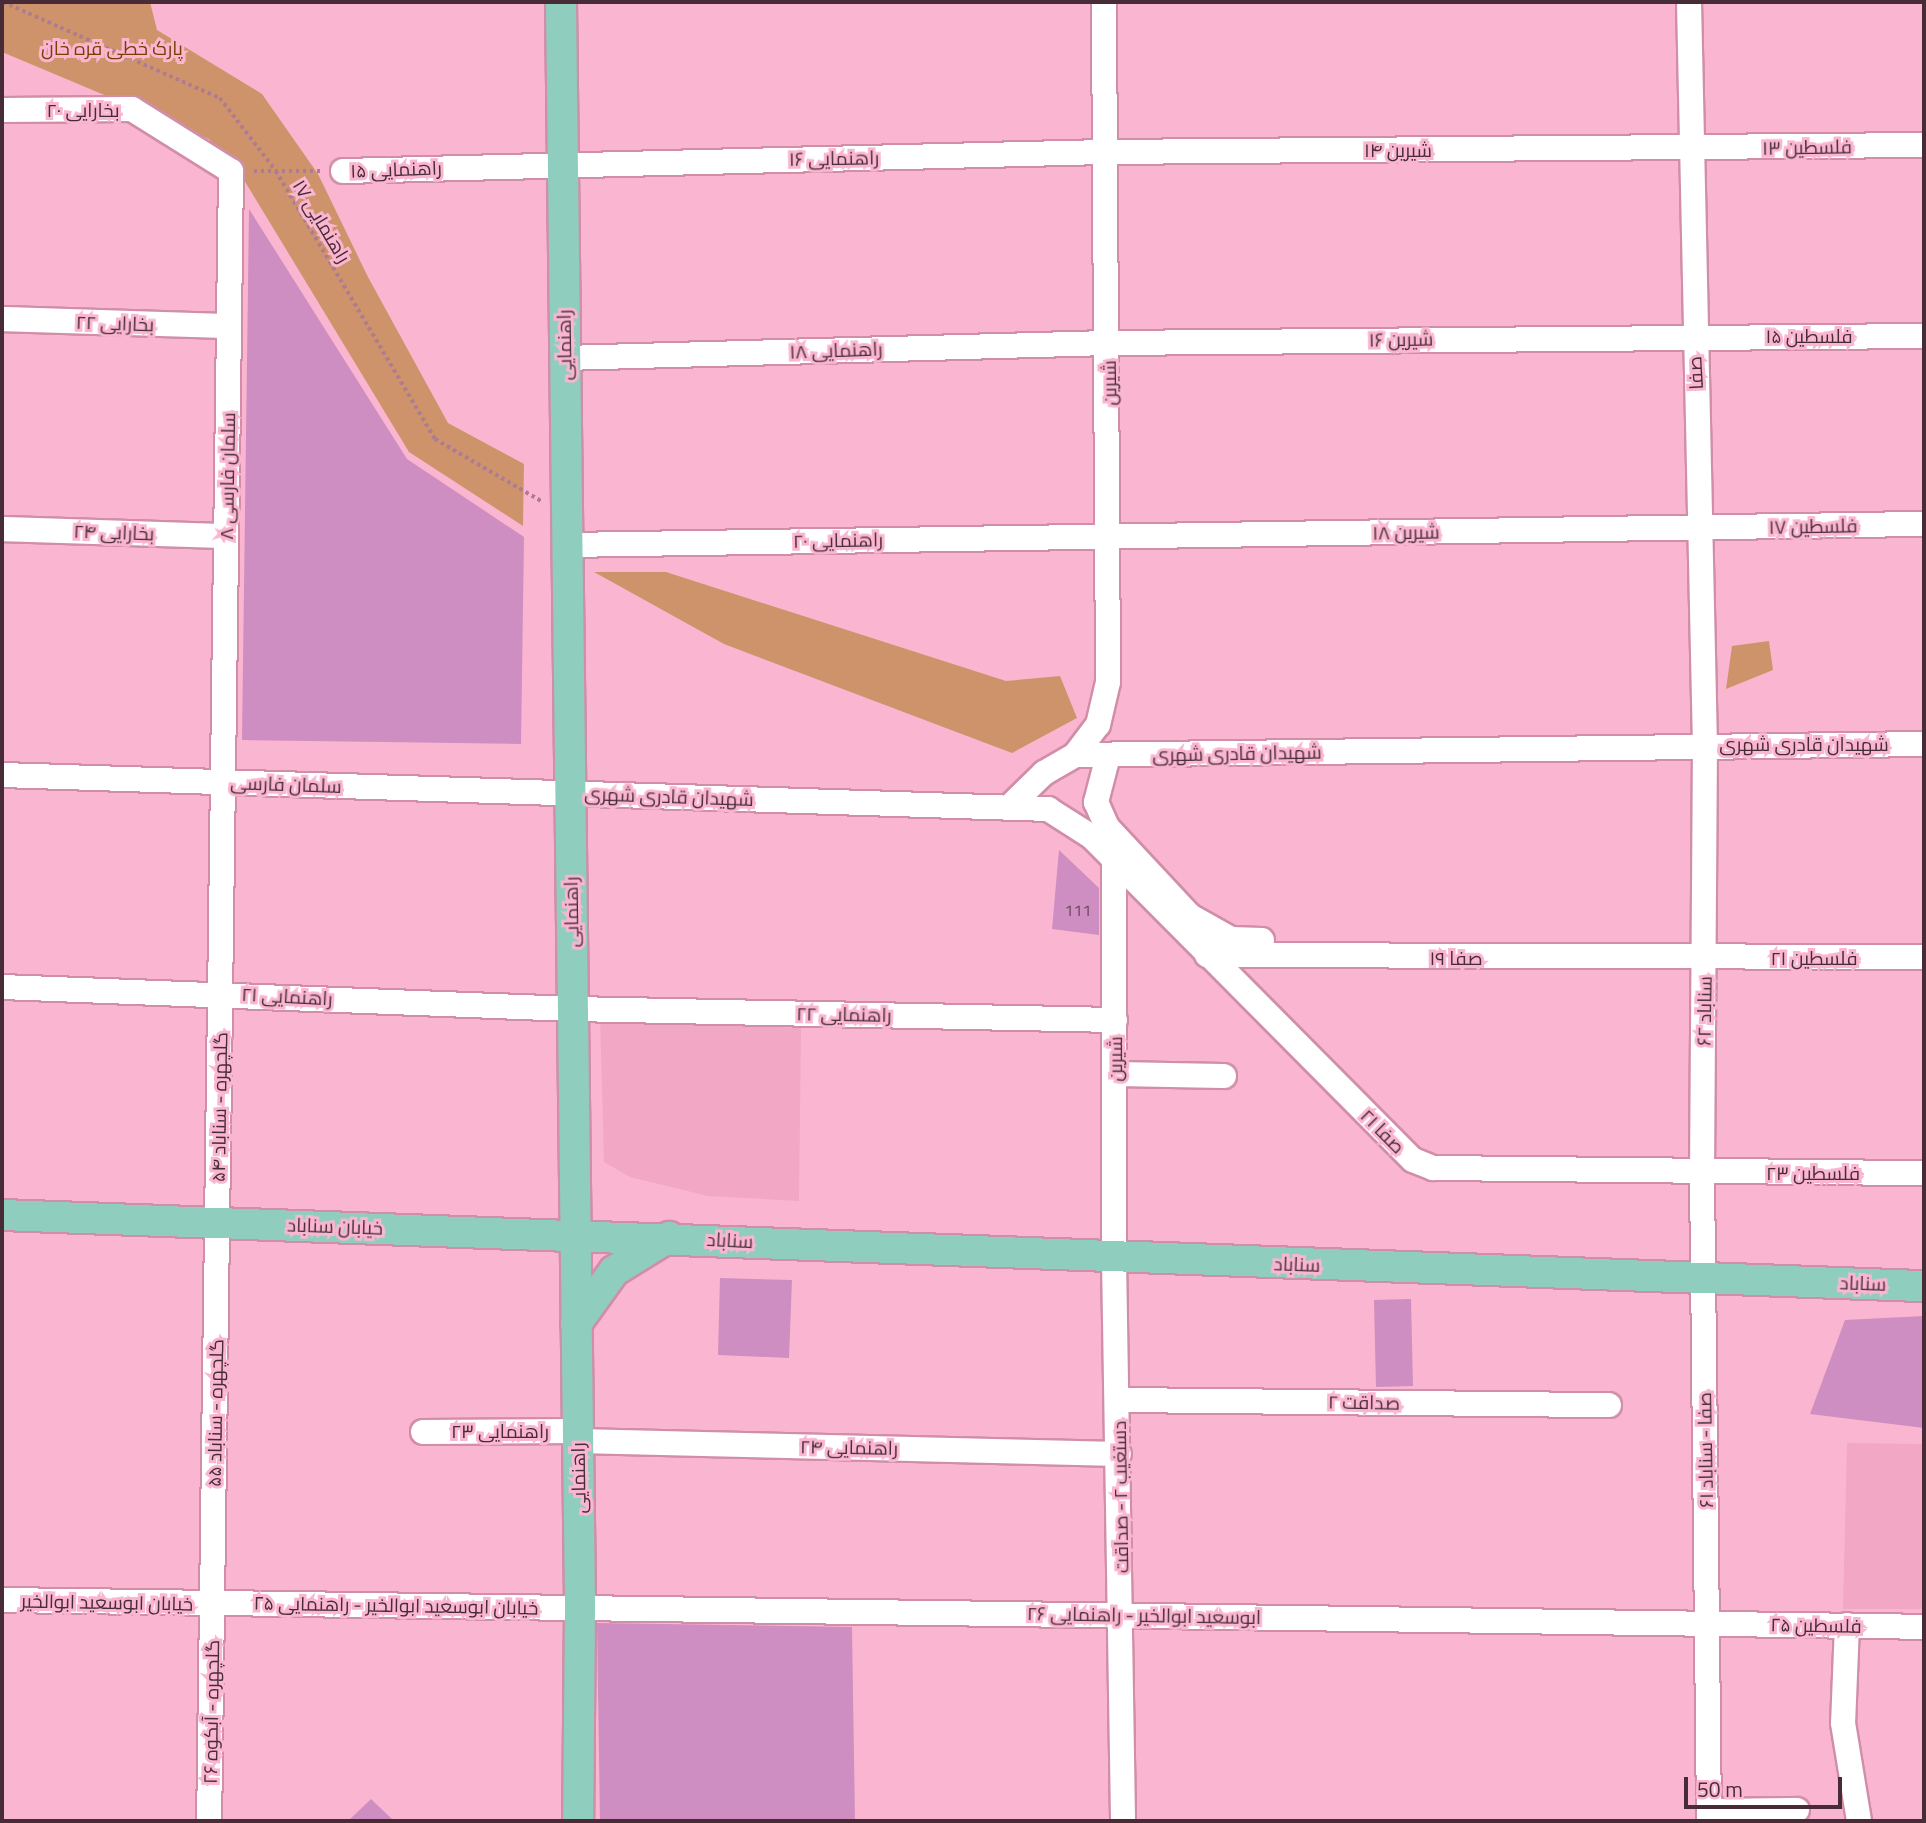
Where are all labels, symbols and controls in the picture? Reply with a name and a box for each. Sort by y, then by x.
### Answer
park label: پارک خطی قره خان [41,37,183,59]
street label: بخارایی ۲۰ [46,99,120,121]
street label: فلسطین ۱۳ [1762,135,1852,159]
street label: شیرین ۱۴ [1364,139,1432,161]
street label: راهنمایی ۱۶ [789,146,879,170]
street label: راهنمایی ۱۵ [350,156,442,182]
street label: راهنمایی ۱۷ [288,175,356,267]
street label: راهنمایی [552,309,576,381]
street label: بخارایی ۲۲ [75,310,155,336]
street label: فلسطین ۱۵ [1765,325,1853,347]
street label: شیرین ۱۶ [1369,327,1433,351]
street label: راهنمایی ۱۸ [789,337,883,363]
street label: صفا [1683,356,1707,390]
street label: شیرین [1097,360,1121,406]
street label: سلمان فارسی ۸ [214,412,240,540]
street label: فلسطین ۱۷ [1768,514,1858,538]
street label: بخارایی ۲۴ [73,519,155,545]
street label: شیرین ۱۸ [1372,520,1440,544]
street label: راهنمایی ۲۰ [793,528,883,552]
street label: شهیدان قادری شهری [1719,733,1889,755]
street label: شهیدان قادری شهری [1152,740,1322,766]
street label: سلمان فارسی [230,771,342,797]
street label: شهیدان قادری شهری [584,782,754,810]
street label: راهنمایی [559,876,583,948]
house number: 111 [1065,900,1091,920]
street label: صفا ۱۹ [1429,947,1483,969]
street label: فلسطین ۲۱ [1771,947,1857,969]
street label: سناباد ۶۲ [1692,976,1716,1046]
street label: راهنمایی ۲۱ [241,982,333,1010]
street label: راهنمایی ۲۲ [796,1002,892,1026]
street label: گلچهره - سناباد ۵۴ [206,1032,232,1182]
street label: شیرین [1104,1036,1126,1082]
street label: صفا ۲۱ [1356,1104,1410,1158]
street label: فلسطین ۲۳ [1766,1162,1860,1184]
street label: خیابان سناباد [287,1213,383,1239]
street label: سناباد [706,1227,754,1253]
street label: سناباد [1273,1252,1321,1276]
street label: سناباد [1839,1271,1887,1295]
street label: گلچهره - سناباد ۵۵ [202,1339,228,1487]
street label: صداقت ۲ [1328,1390,1400,1414]
street label: صفا - سناباد ۶۱ [1693,1392,1717,1508]
street label: راهنمایی ۲۳ [451,1420,549,1442]
street label: دستغیب ۲ - صداقت [1107,1421,1133,1573]
street label: راهنمایی ۲۴ [800,1435,898,1459]
street label: راهنمایی [566,1442,590,1514]
street label: خیابان ابوسعید ابوالخیر [21,1589,193,1615]
street label: خیابان ابوسعید ابوالخیر - راهنمایی ۲۵ [253,1591,539,1619]
street label: ابوسعید ابوالخیر - راهنمایی ۲۶ [1027,1602,1261,1628]
street label: فلسطین ۲۵ [1770,1613,1862,1637]
street label: گلچهره - آبکوه ۲۶ [198,1640,224,1784]
scale bar [1688,1764,1846,1808]
text: 50 m [1697,1773,1743,1805]

